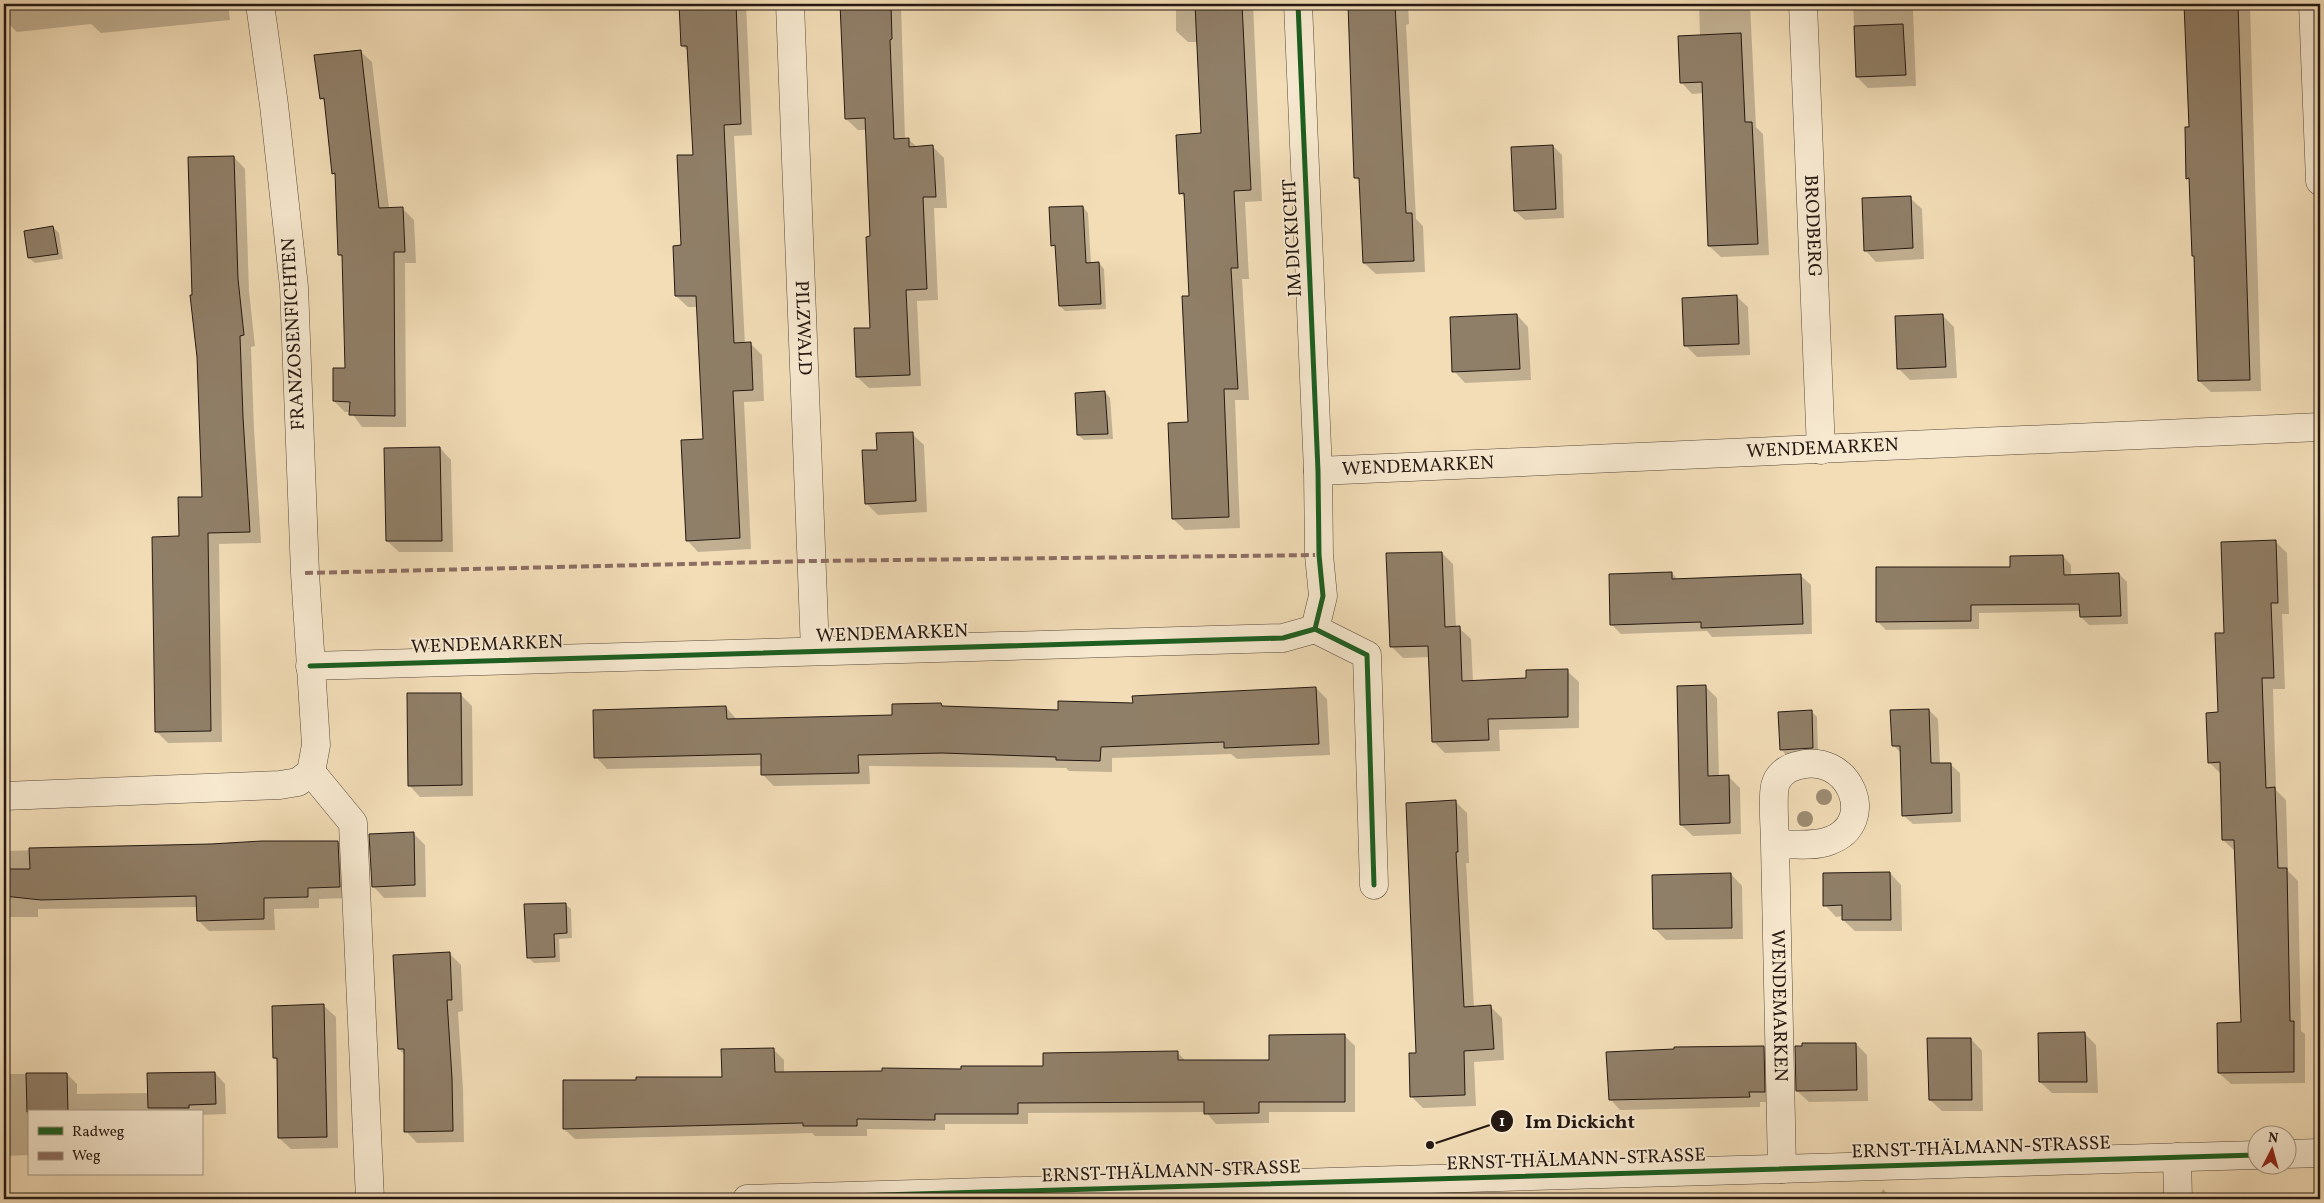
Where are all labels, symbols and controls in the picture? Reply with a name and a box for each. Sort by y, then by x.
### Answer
street label: BRODBERG [1797,174,1827,278]
street label: IM DICKICHT [1277,178,1309,298]
street label: FRANZOSENFICHTEN [276,237,312,431]
street label: PILZWALD [788,280,817,376]
street label: WENDEMARKEN [1746,433,1899,465]
street label: WENDEMARKEN [1341,450,1495,483]
street label: WENDEMARKEN [815,618,969,650]
street label: WENDEMARKEN [410,629,564,661]
street label: WENDEMARKEN [1764,929,1793,1082]
callout: Im Dickicht [1490,1104,1645,1139]
text: Im Dickicht [1525,1109,1635,1137]
legend [28,1110,202,1176]
text: 1 [1499,1112,1505,1133]
text: Radweg [72,1122,125,1143]
north arrow [2246,1126,2296,1176]
text: N [2267,1129,2279,1149]
street label: ERNST-THÄLMANN-STRASSE [1851,1130,2111,1166]
street label: ERNST-THÄLMANN-STRASSE [1446,1142,1706,1178]
text: Weg [72,1146,101,1167]
street label: ERNST-THÄLMANN-STRASSE [1041,1154,1301,1190]

